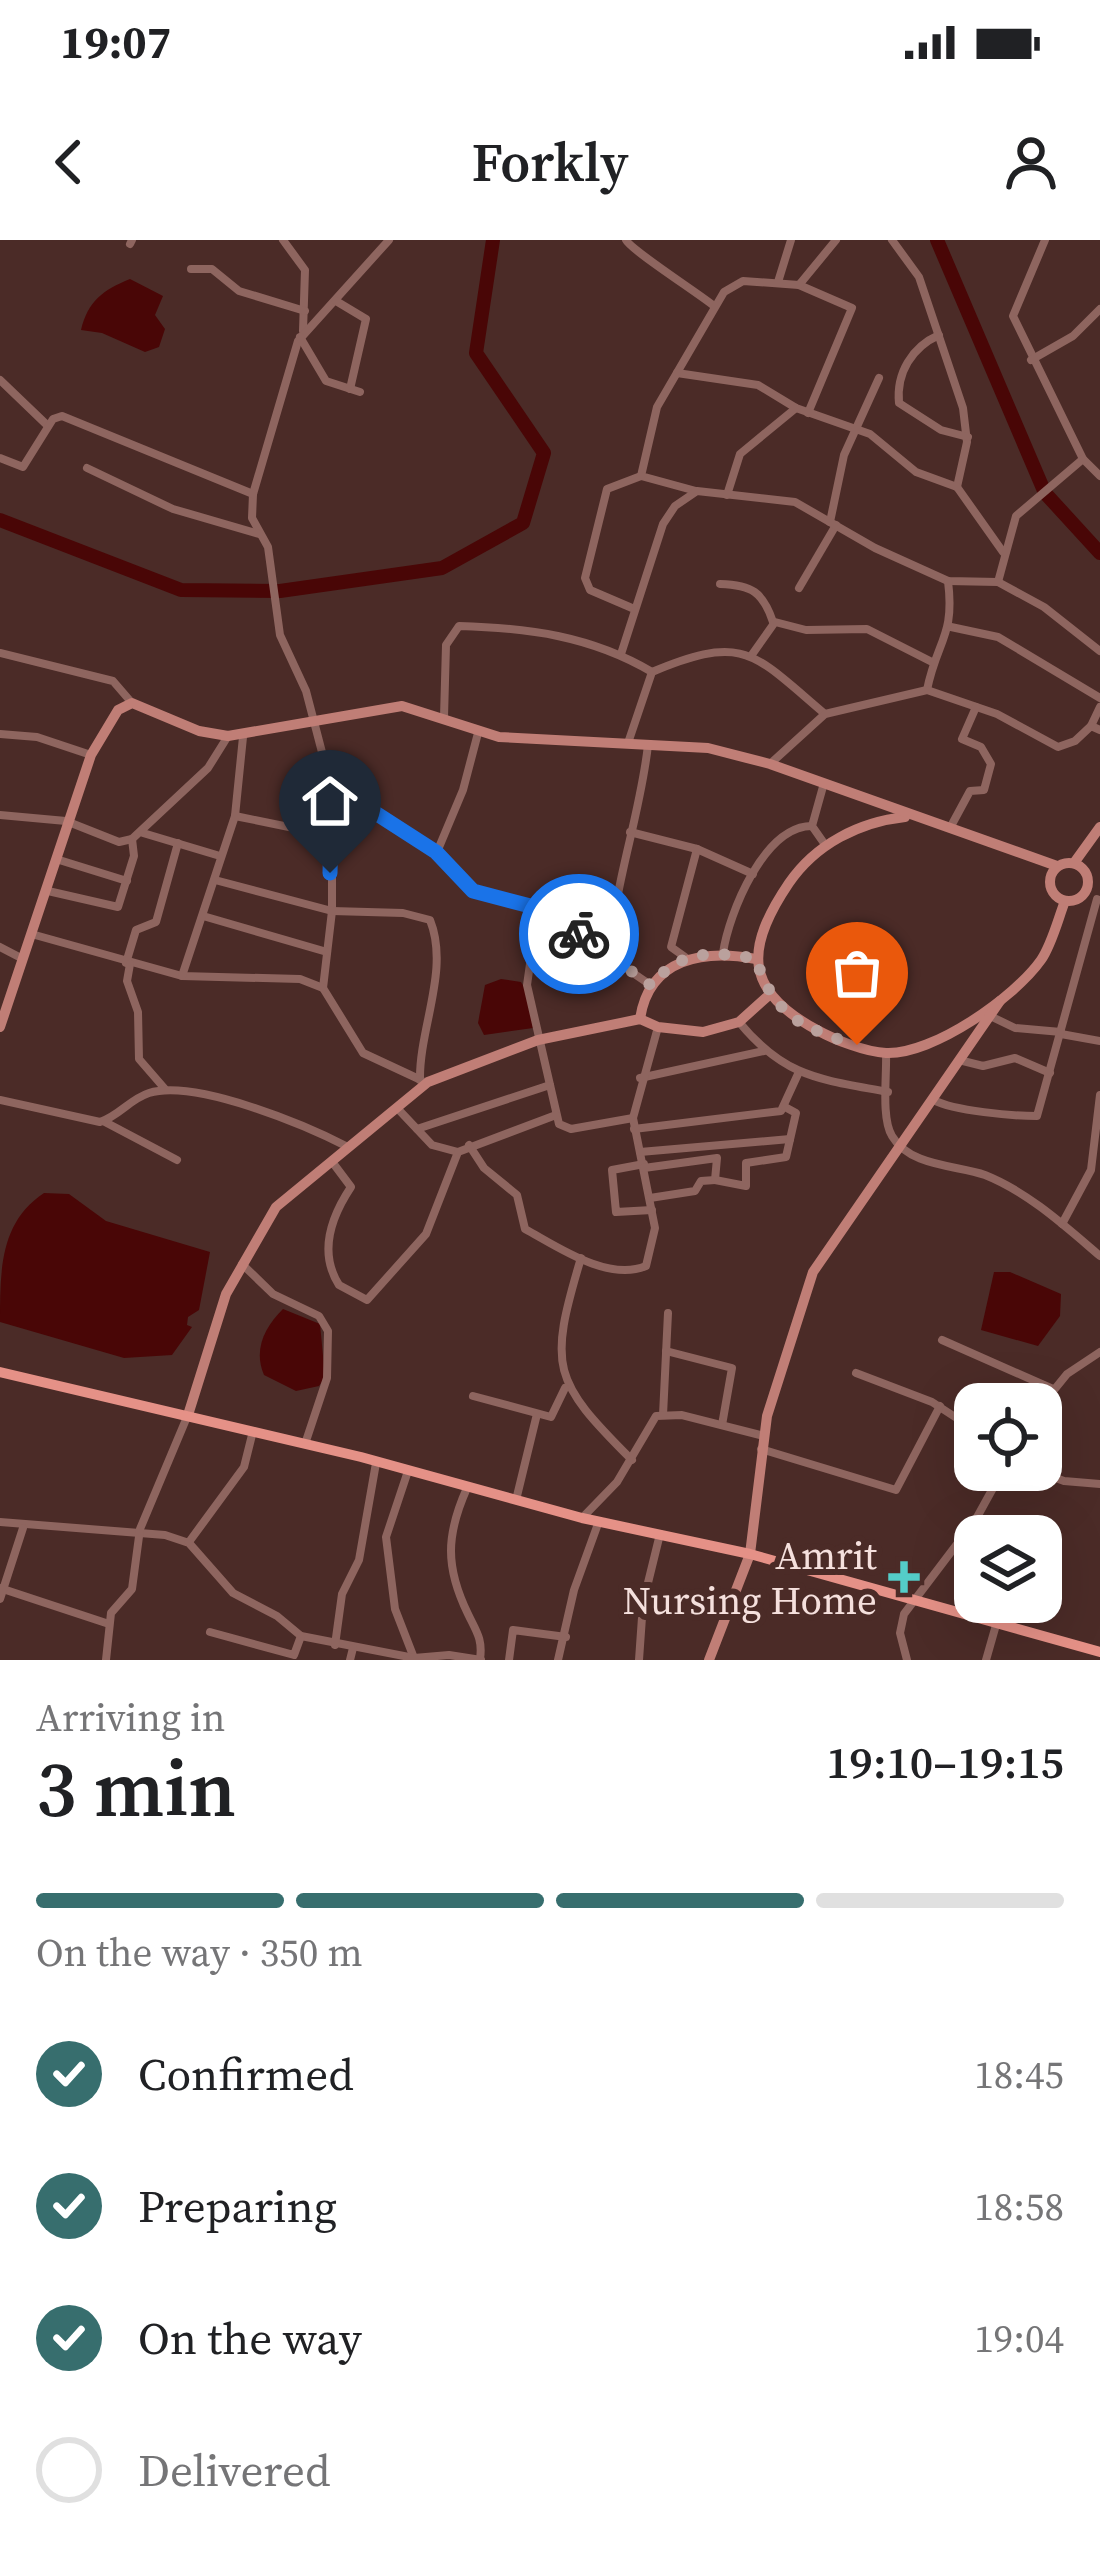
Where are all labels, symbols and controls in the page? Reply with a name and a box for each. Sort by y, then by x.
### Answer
text: 19:07 [60,11,171,73]
text: Forkly [471,125,629,199]
icon: back [36,129,102,195]
icon: person [998,129,1064,195]
pin [279,750,381,873]
icon: home [297,768,363,834]
courier [519,874,639,994]
icon: bike [546,901,612,967]
pin [806,922,908,1045]
icon: bag [824,940,890,1006]
map controls [954,1383,1062,1623]
button: locate [954,1383,1062,1491]
button: layers [954,1515,1062,1623]
place label: Amrit Nursing Home [622,1529,877,1627]
marker: Amrit Nursing Home [888,1561,920,1593]
text: Arriving in [36,1691,225,1744]
text: 19:10–19:15 [826,1731,1064,1793]
text: 3 min [36,1735,236,1842]
text: On the way · 350 m [36,1926,363,1979]
icon: check [36,2041,102,2107]
text: Confirmed [138,2043,354,2105]
text: 18:45 [974,2048,1064,2101]
icon: check [36,2173,102,2239]
text: Preparing [138,2175,337,2237]
text: 18:58 [974,2180,1064,2233]
icon: check [36,2305,102,2371]
text: On the way [138,2307,362,2369]
text: 19:04 [974,2312,1064,2365]
text: Delivered [138,2439,330,2501]

